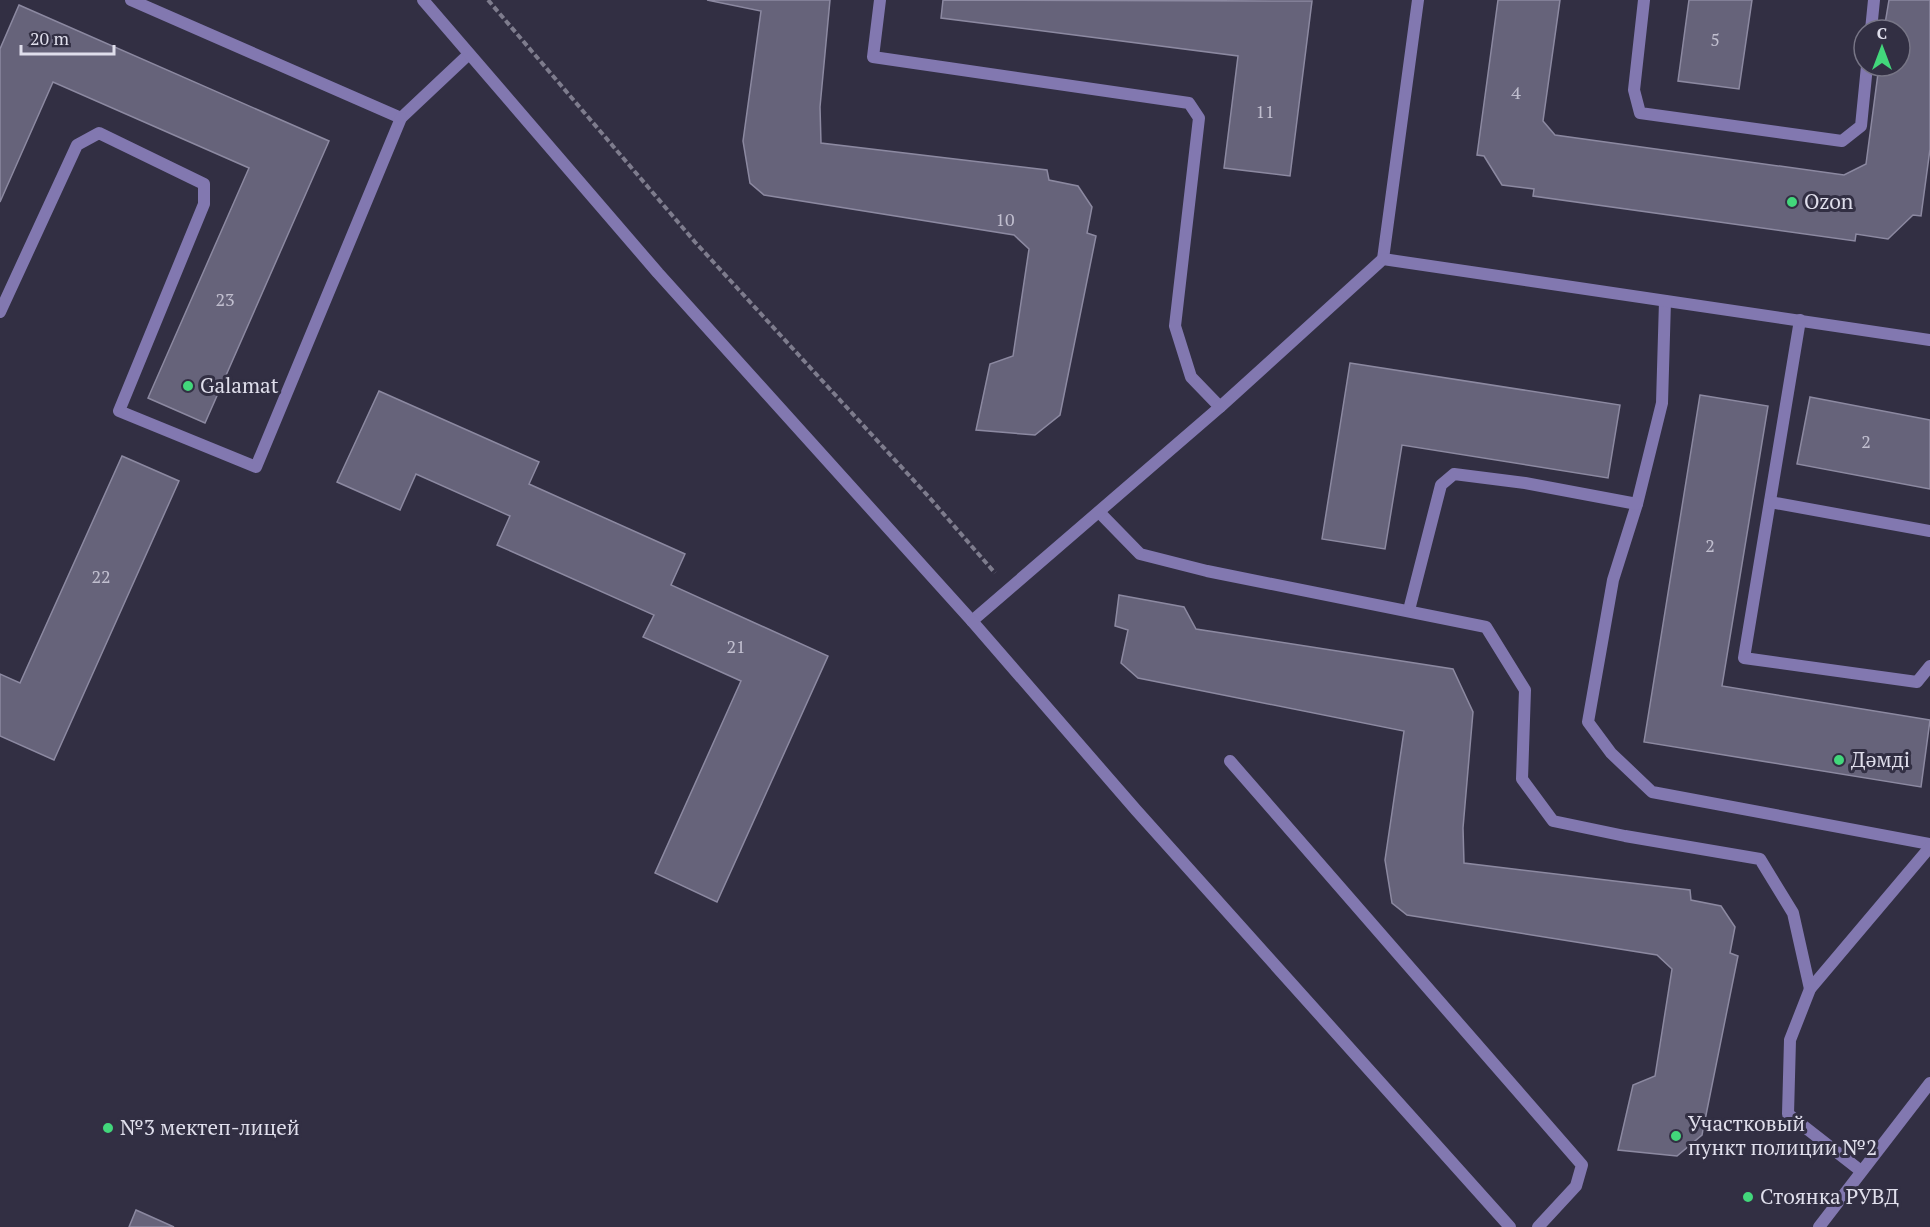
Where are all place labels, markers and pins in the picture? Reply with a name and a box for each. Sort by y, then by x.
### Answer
place label: Ozon [1804,187,1854,215]
marker: Ozon [1785,195,1799,209]
place label: Galamat [200,371,279,399]
marker: Galamat [181,379,195,393]
place label: Дәмді [1851,745,1910,773]
marker: Дәмді [1832,753,1846,767]
place label: Участковый пункт полиции №2 [1688,1109,1877,1161]
place label: №3 мектеп-лицей [120,1113,300,1141]
marker: №3 мектеп-лицей [101,1121,115,1135]
marker: Участковый пункт полиции №2 [1669,1129,1683,1143]
place label: Стоянка РУВД [1760,1182,1899,1210]
marker: Стоянка РУВД [1741,1190,1755,1204]

